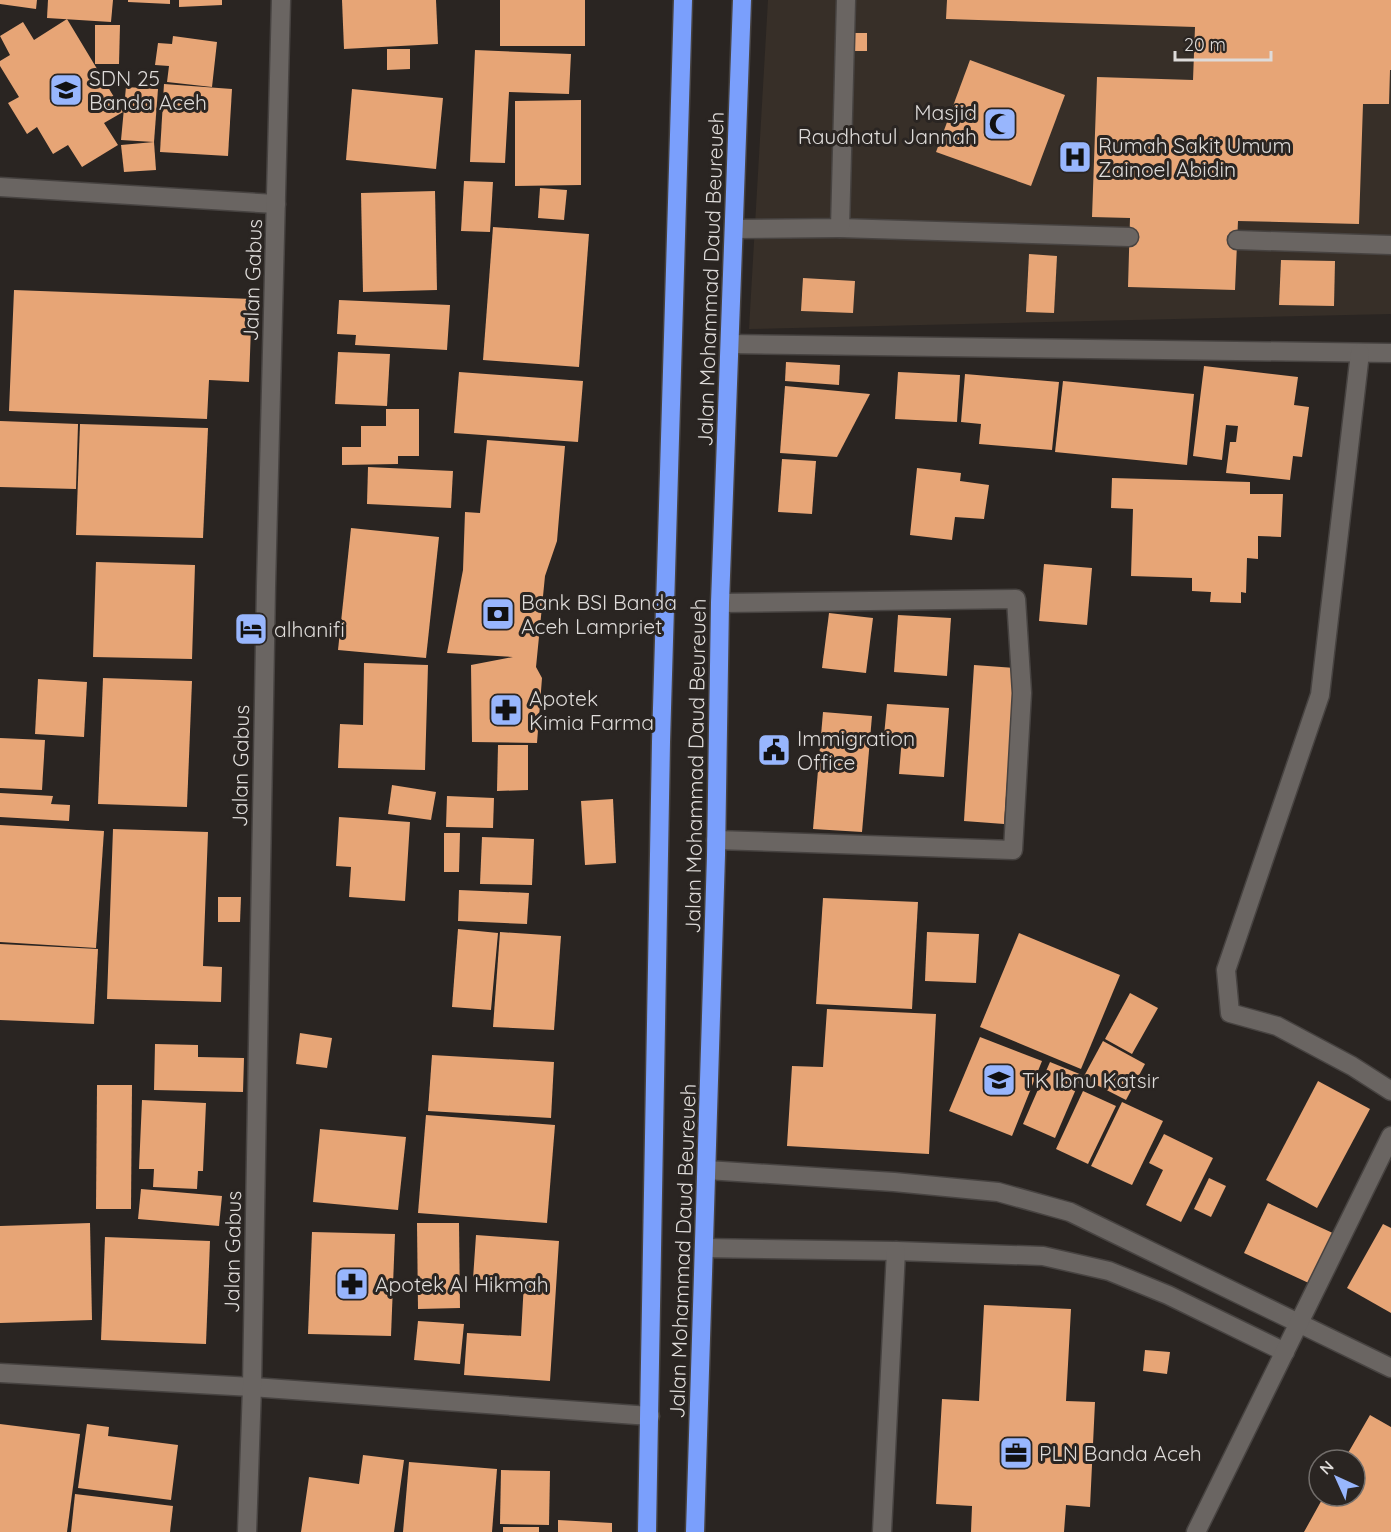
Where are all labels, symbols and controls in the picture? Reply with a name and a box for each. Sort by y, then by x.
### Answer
scale bar [1175,24,1271,62]
text: 20 m [1184,33,1226,56]
place label: SDN 25 Banda Aceh [89,65,207,115]
school or university icon: SDN 25 Banda Aceh [48,72,84,108]
place label: Masjid Raudhatul Jannah [798,99,977,149]
mosque icon: Masjid Raudhatul Jannah [982,106,1018,142]
street label: Jalan Mohammad Daud Beureueh [691,111,729,447]
place label: Rumah Sakit Umum Zainoel Abidin [1098,132,1292,182]
hospital icon: Rumah Sakit Umum Zainoel Abidin [1057,139,1093,175]
street label: Jalan Gabus [237,218,267,342]
place label: Bank BSI Banda Aceh Lampriet [521,589,677,639]
bank icon: Bank BSI Banda Aceh Lampriet [480,596,516,632]
street label: Jalan Mohammad Daud Beureueh [679,598,711,934]
hotel icon: alhanifi [233,611,269,647]
place label: alhanifi [274,616,345,642]
place label: Apotek Kimia Farma [529,685,654,735]
pharmacy icon: Apotek Kimia Farma [488,692,524,728]
street label: Jalan Gabus [226,705,254,827]
place label: Immigration Office [797,725,915,775]
public building icon: Immigration Office [756,732,792,768]
school or university icon: TK Ibnu Katsir [981,1062,1017,1098]
place label: TK Ibnu Katsir [1022,1067,1159,1093]
street label: Jalan Mohammad Daud Beureueh [663,1083,701,1419]
street label: Jalan Gabus [218,1191,246,1313]
pharmacy icon: Apotek Al Hikmah [334,1266,370,1302]
place label: Apotek Al Hikmah [375,1271,549,1297]
office icon: PLN Banda Aceh [998,1435,1034,1471]
place label: PLN Banda Aceh [1039,1440,1202,1466]
north arrow [1307,1448,1367,1508]
text: N [1315,1456,1338,1479]

